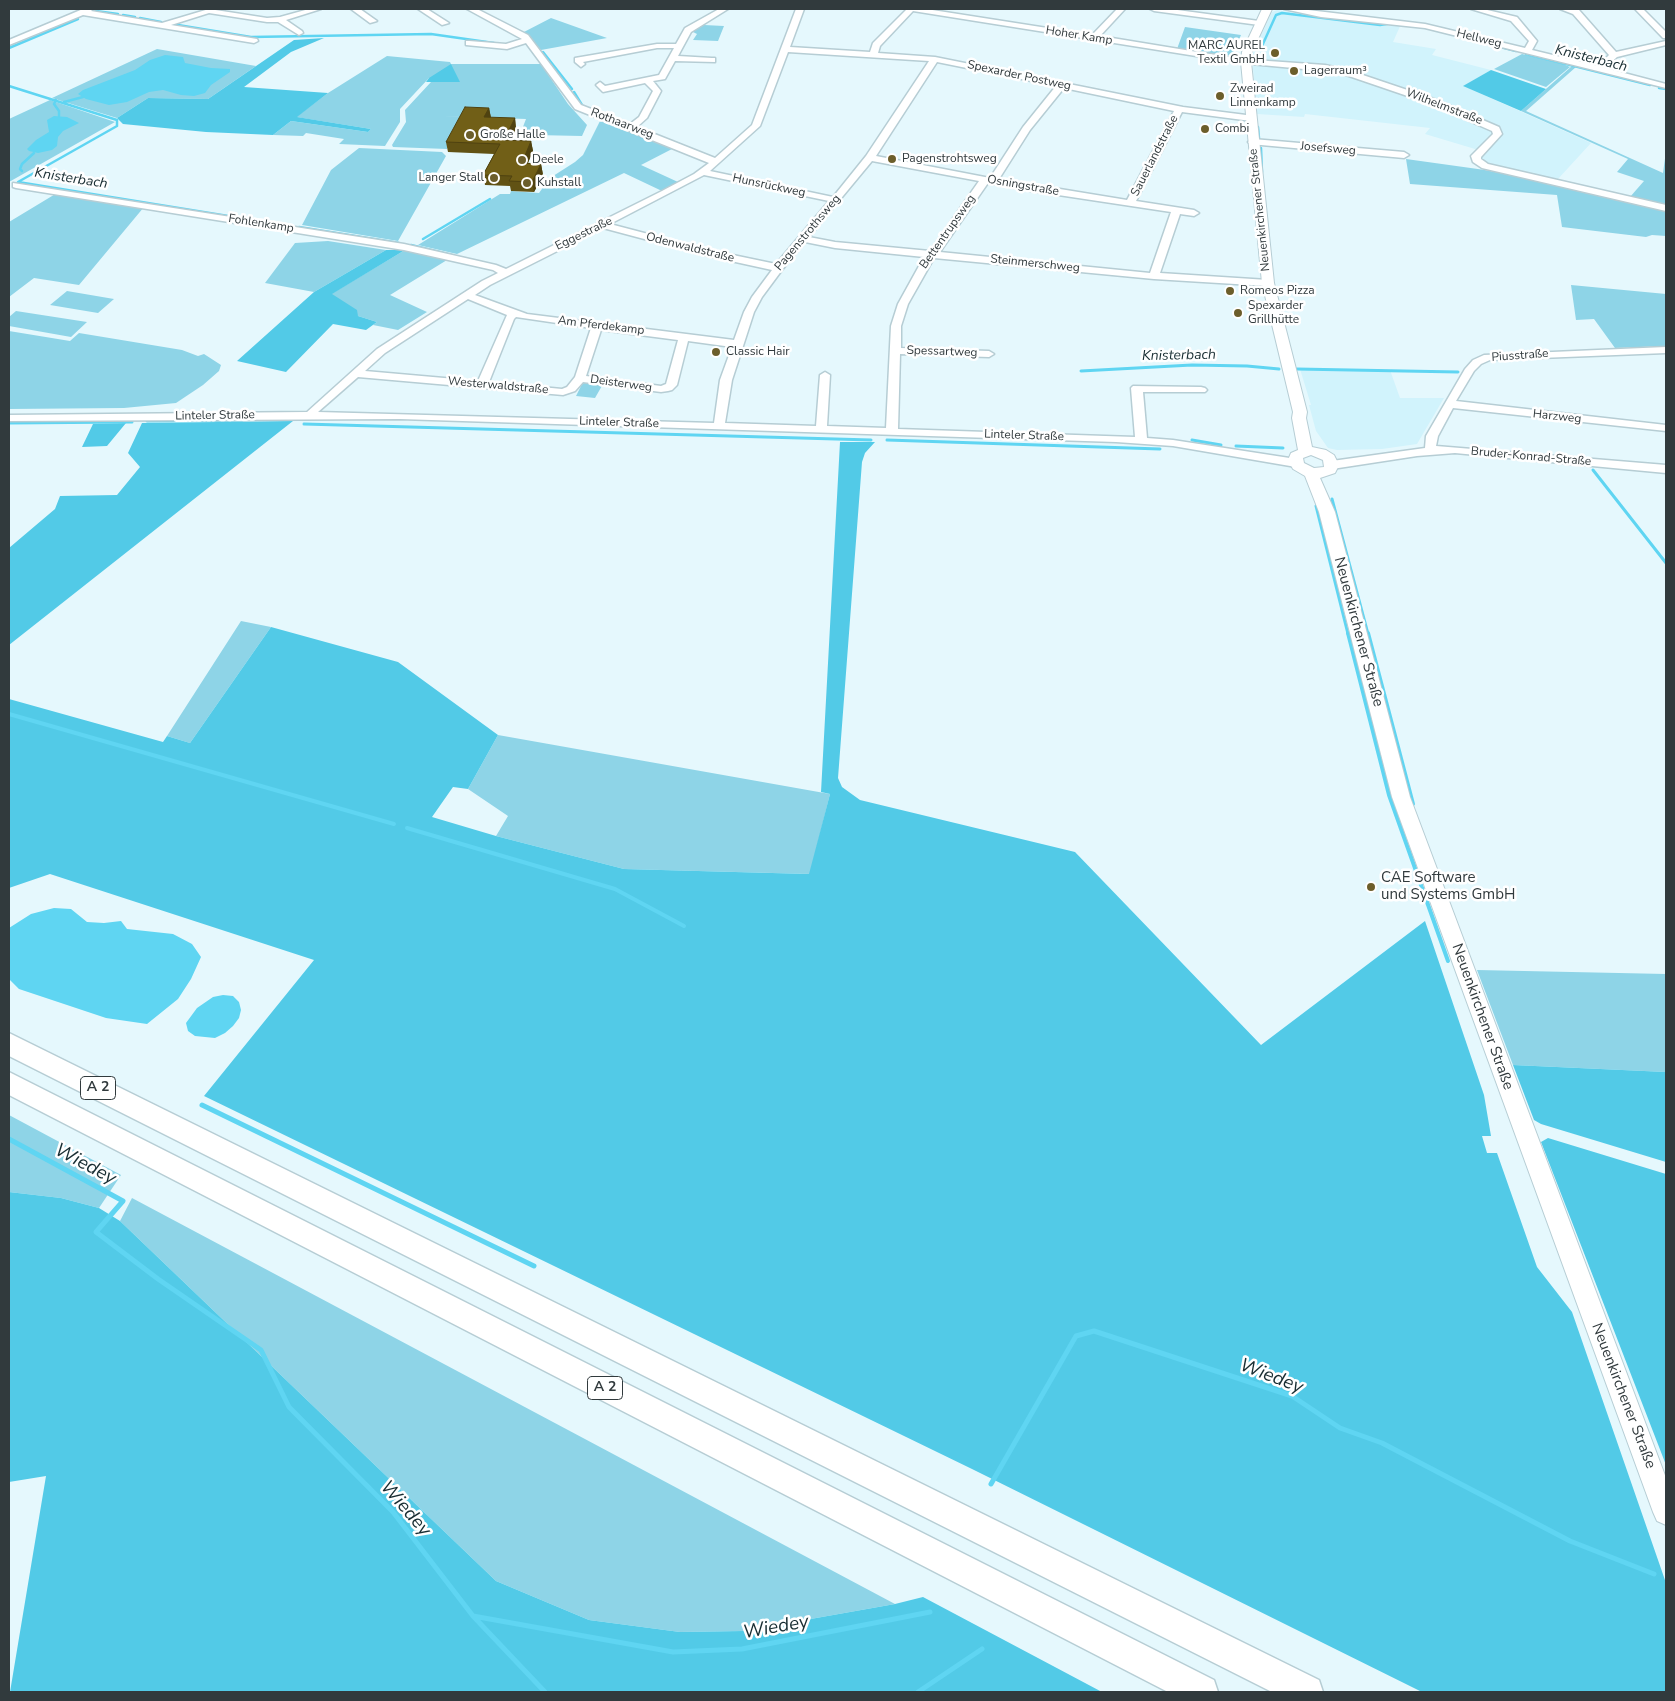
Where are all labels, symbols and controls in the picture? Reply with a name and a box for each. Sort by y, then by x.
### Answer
street label: Hoher Kamp [1045,24,1113,48]
street label: Hellweg [1455,26,1503,52]
place label: MARC AUREL Textil GmbH [1188,39,1265,67]
water label: Knisterbach [1553,42,1629,76]
marker: MARC AUREL Textil GmbH [1269,47,1281,59]
street label: Spexarder Postweg [966,58,1072,94]
place label: Lagerraum³ [1304,64,1367,78]
marker: Lagerraum³ [1288,65,1300,77]
place label: Zweirad Linnenkamp [1230,82,1296,110]
street label: Wilhelmstraße [1404,86,1484,128]
marker: Zweirad Linnenkamp [1214,90,1226,102]
street label: Rothaarweg [588,105,656,143]
street label: Sauerlandstraße [1128,113,1182,199]
place label: Combi [1215,122,1249,136]
marker: Combi [1199,123,1211,135]
place label: Große Halle [480,128,545,142]
marker: Große Halle [464,129,476,141]
street label: Josefsweg [1300,139,1356,159]
street label: Neuenkirchener Straße [1246,148,1274,272]
place label: Pagenstrohtsweg [902,152,997,166]
place label: Deele [532,153,564,167]
marker: Pagenstrohtsweg [886,153,898,165]
marker: Deele [516,154,528,166]
water label: Knisterbach [33,165,109,193]
place label: Langer Stall [418,171,484,185]
street label: Hunsrückweg [731,171,807,201]
marker: Langer Stall [488,172,500,184]
street label: Osningstraße [986,173,1060,199]
place label: Kuhstall [537,176,581,190]
marker: Kuhstall [521,177,533,189]
street label: Pagenstrothsweg [772,192,844,274]
street label: Bettentrupsweg [917,192,979,272]
street label: Fohlenkamp [227,212,295,236]
street label: Eggestraße [553,214,615,254]
street label: Odenwaldstraße [644,230,736,266]
street label: Steinmerschweg [990,252,1080,276]
place label: Romeos Pizza [1240,284,1315,298]
marker: Romeos Pizza [1224,285,1236,297]
place label: Spexarder Grillhütte [1248,299,1303,327]
marker: Spexarder Grillhütte [1232,307,1244,319]
street label: Am Pferdekamp [557,314,645,338]
street label: Spessartweg [906,344,978,360]
place label: Classic Hair [726,345,790,359]
marker: Classic Hair [710,346,722,358]
water label: Knisterbach [1142,347,1216,365]
street label: Piusstraße [1491,347,1549,365]
street label: Deisterweg [589,373,653,395]
street label: Westerwaldstraße [447,374,549,398]
street label: Harzweg [1532,407,1582,427]
street label: Linteler Straße [175,408,255,424]
street label: Linteler Straße [579,414,659,432]
street label: Linteler Straße [984,427,1064,445]
street label: Bruder-Konrad-Straße [1470,445,1592,469]
street label: Neuenkirchener Straße [1329,555,1387,709]
place label: CAE Software und Systems GmbH [1381,869,1515,904]
marker: CAE Software und Systems GmbH [1365,881,1377,893]
street label: Neuenkirchener Straße [1447,941,1517,1093]
road number: A 2 [80,1076,116,1100]
water label: Wiedey [50,1139,120,1191]
street label: Neuenkirchener Straße [1587,1321,1659,1471]
water label: Wiedey [1236,1354,1306,1400]
road number: A 2 [588,1376,622,1400]
water label: Wiedey [375,1477,435,1541]
water label: Wiedey [741,1611,811,1645]

